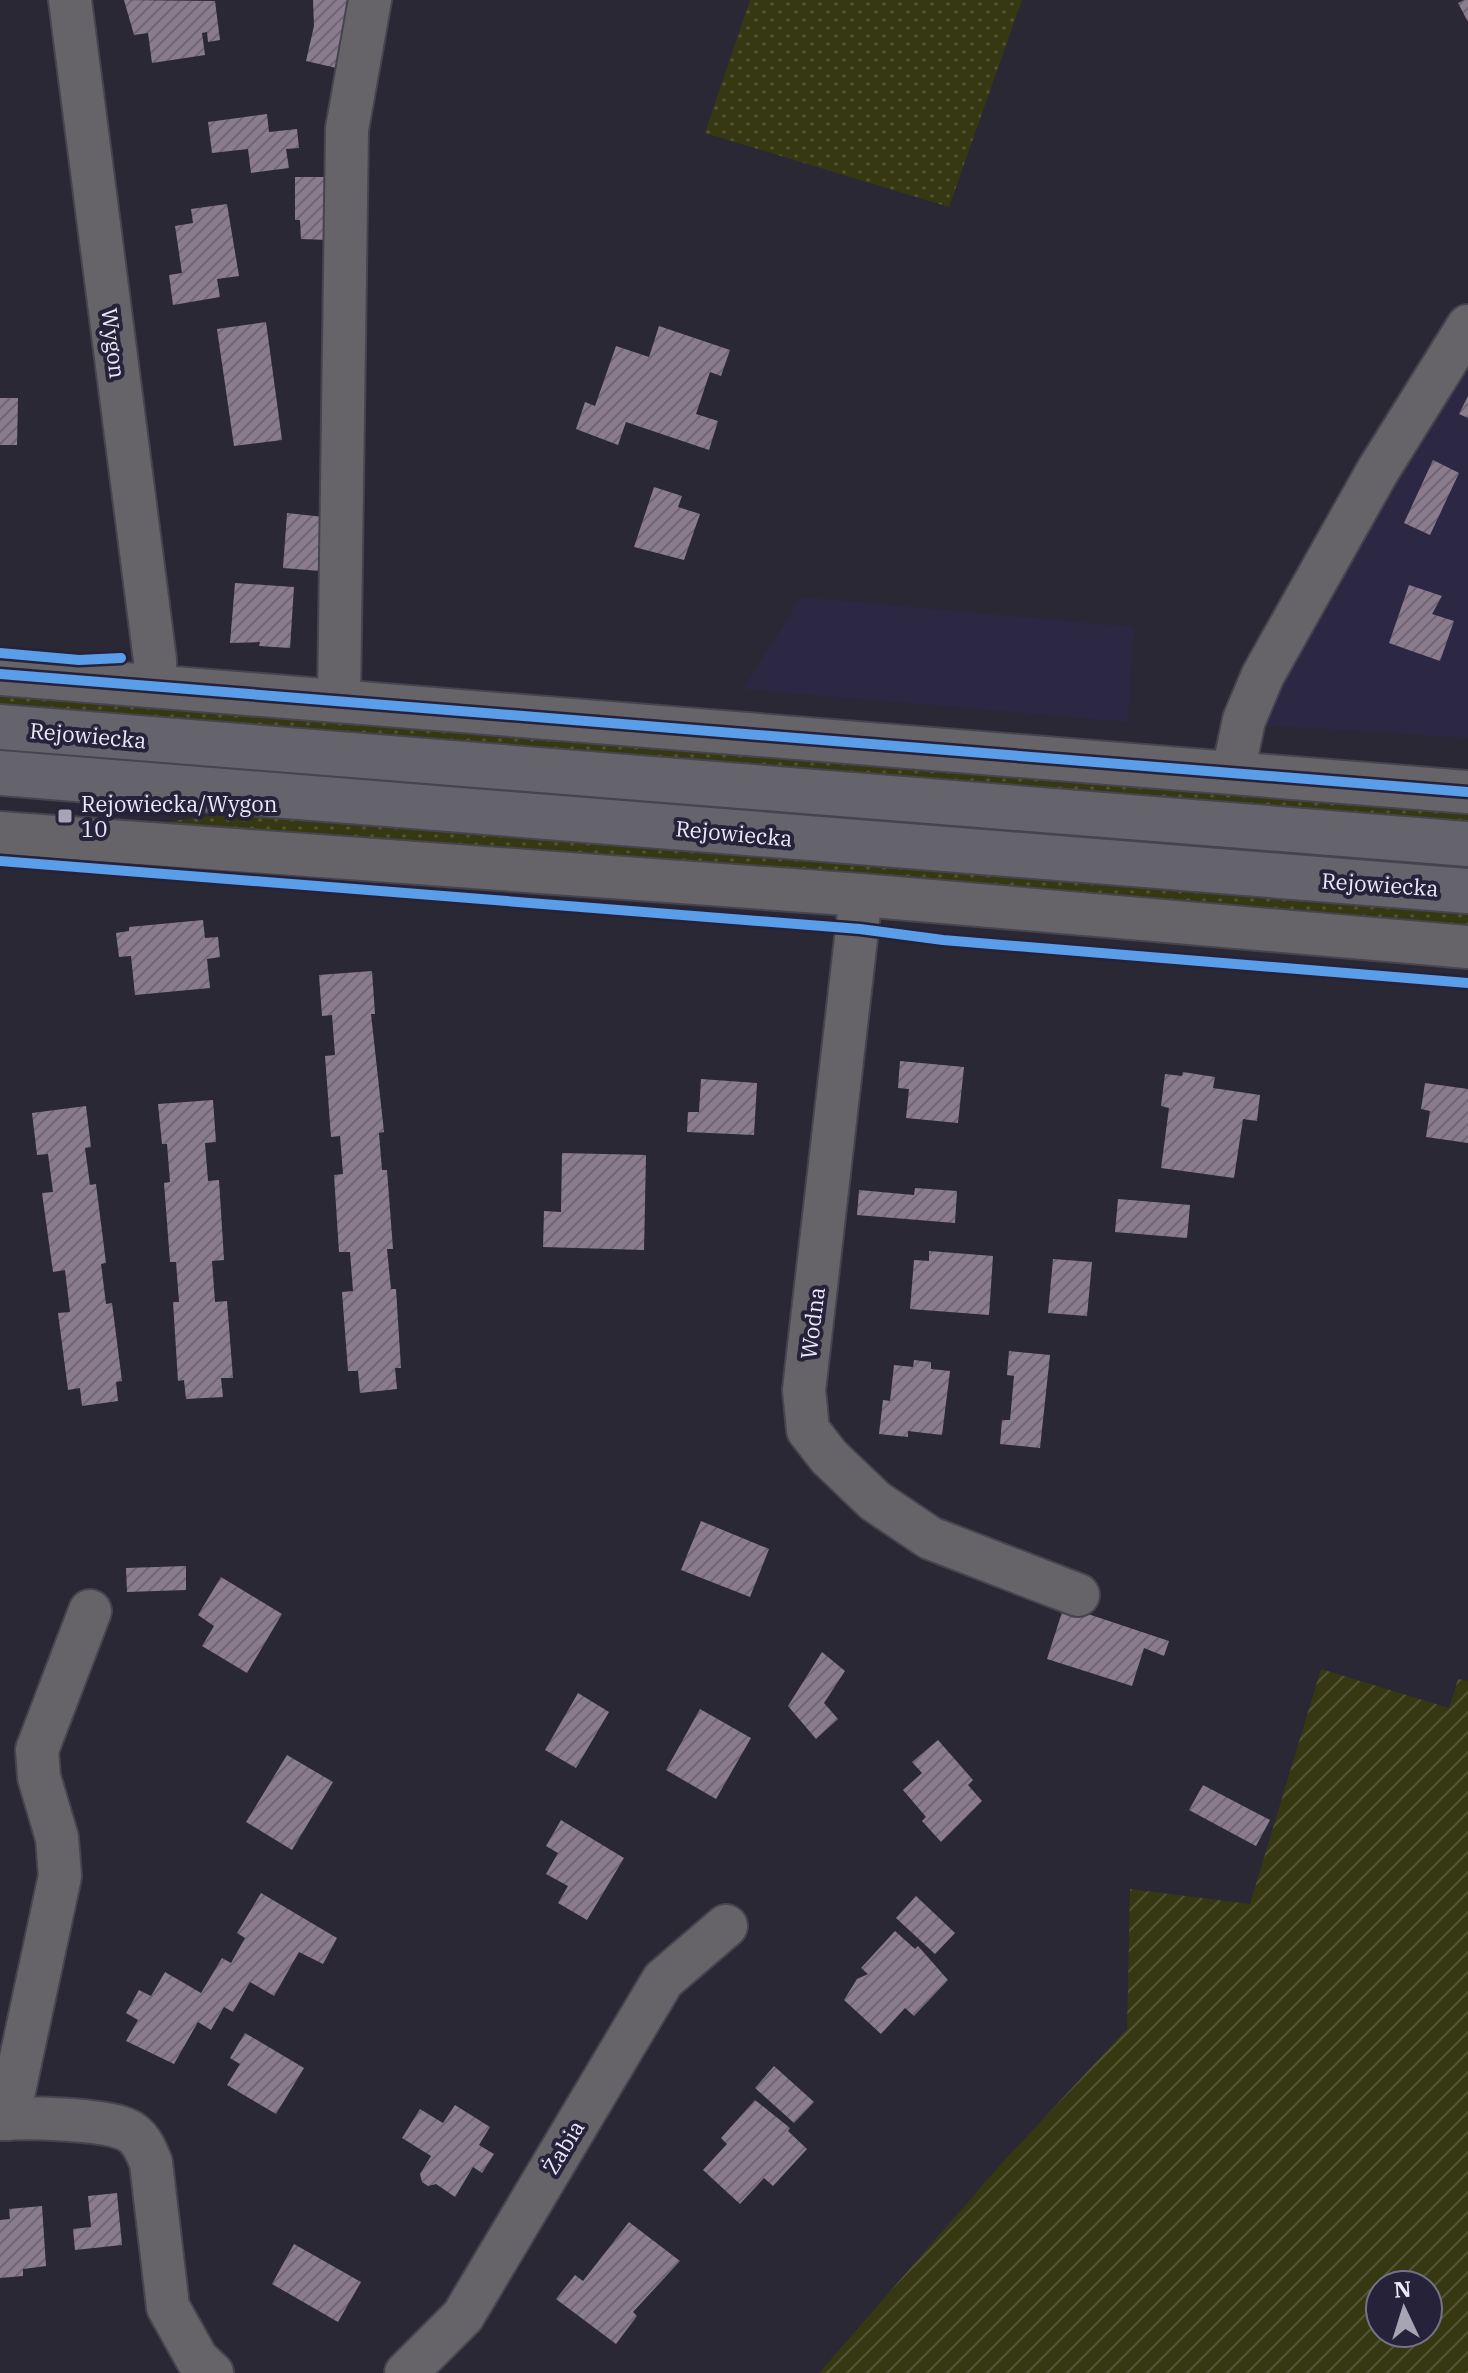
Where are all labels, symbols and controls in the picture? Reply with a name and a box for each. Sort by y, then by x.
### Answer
street label: Wygon [95,306,133,380]
street label: Rejowiecka [28,715,148,755]
place label: Rejowiecka/Wygon 10 [81,789,278,843]
marker: Rejowiecka/Wygon 10 [56,807,74,825]
street label: Rejowiecka [674,813,794,853]
street label: Rejowiecka [1321,865,1439,903]
street label: Wodna [793,1285,831,1361]
street label: Żabia [536,2115,590,2179]
north arrow [1364,2269,1444,2349]
text: N [1393,2273,1412,2304]

